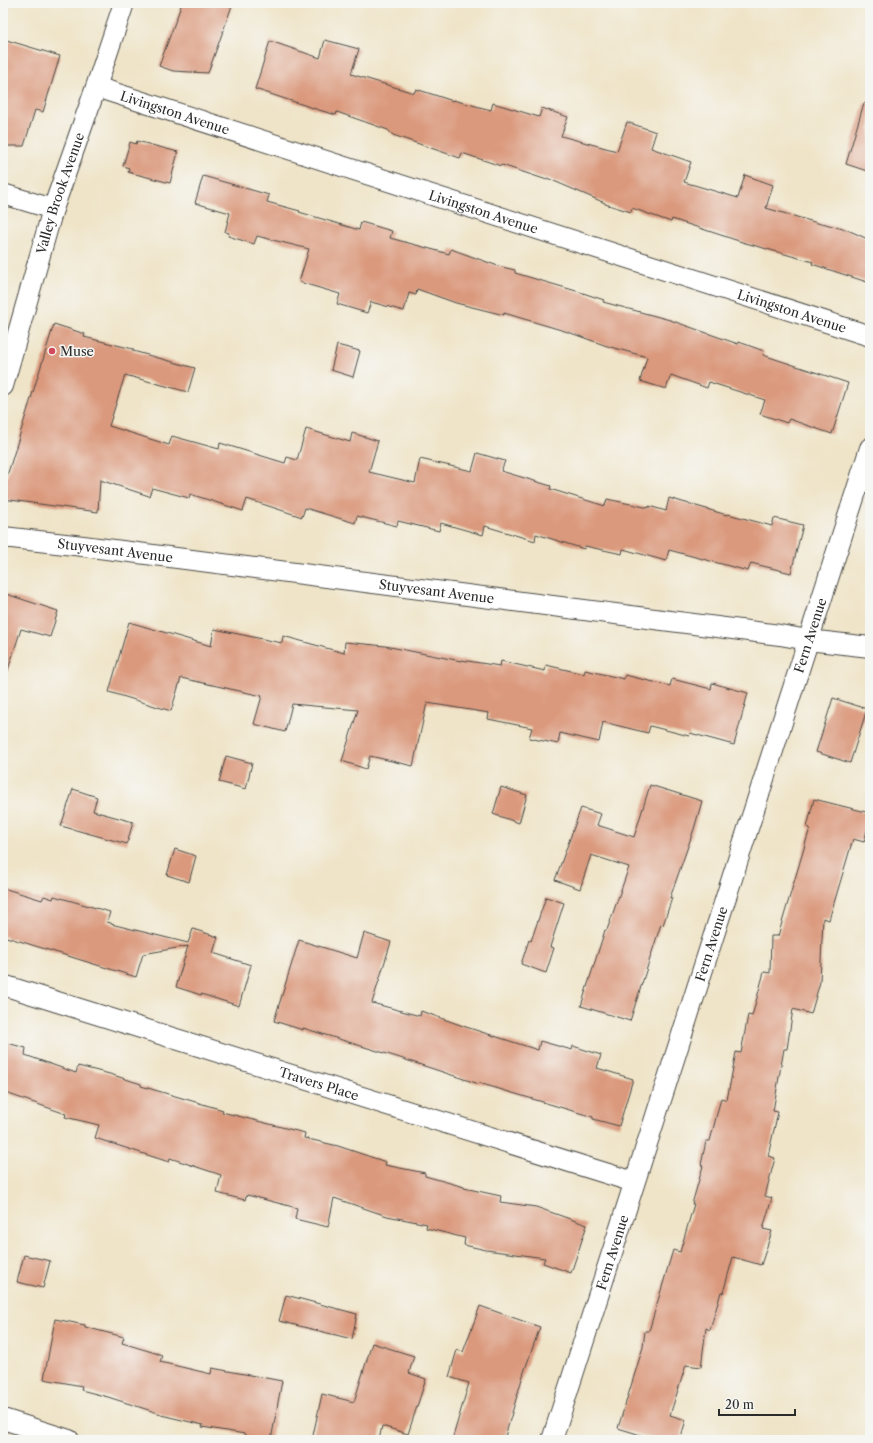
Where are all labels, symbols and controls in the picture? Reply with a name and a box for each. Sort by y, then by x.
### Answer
street label: Livingston Avenue [118,87,232,137]
street label: Valley Brook Avenue [32,130,87,257]
street label: Livingston Avenue [427,187,540,237]
street label: Livingston Avenue [735,286,849,336]
place label: Muse [60,343,94,359]
marker: Muse [47,346,57,356]
street label: Stuyvesant Avenue [57,535,174,565]
street label: Stuyvesant Avenue [378,576,495,606]
street label: Fern Avenue [790,596,829,675]
street label: Fern Avenue [692,904,731,983]
street label: Travers Place [277,1064,361,1104]
street label: Fern Avenue [593,1213,632,1292]
scale bar [719,1391,795,1417]
text: 20 m [725,1397,754,1412]

